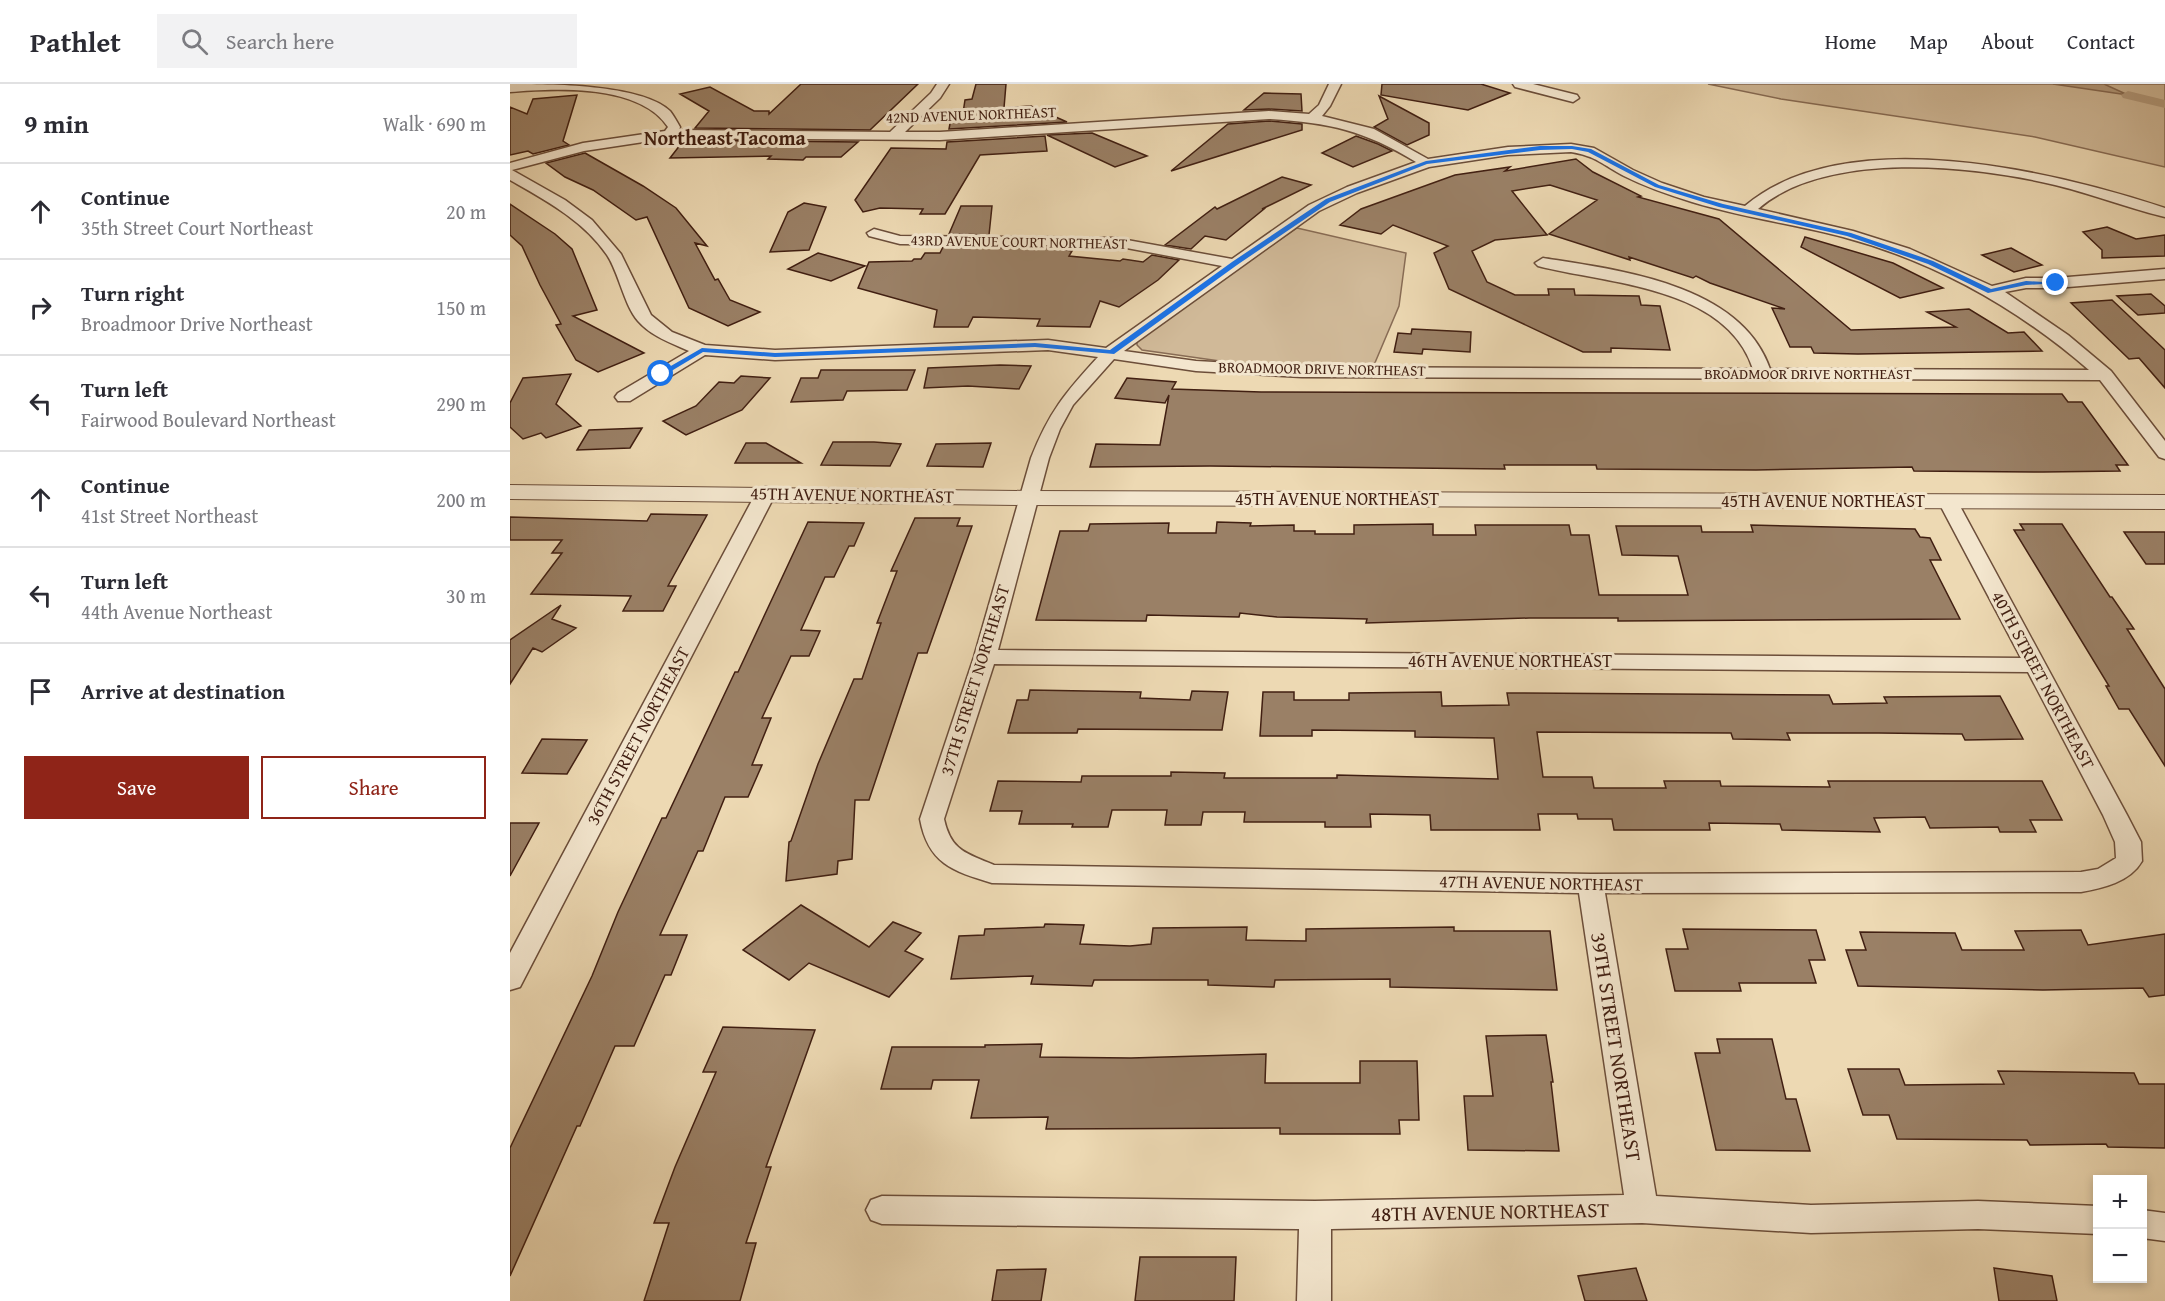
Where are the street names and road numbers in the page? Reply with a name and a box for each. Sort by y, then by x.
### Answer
street label: 42ND AVENUE NORTHEAST [885,101,1057,128]
street label: 43RD AVENUE COURT NORTHEAST [911,229,1128,254]
street label: BROADMOOR DRIVE NORTHEAST [1218,356,1427,381]
street label: BROADMOOR DRIVE NORTHEAST [1704,363,1912,384]
street label: 45TH AVENUE NORTHEAST [750,479,954,510]
street label: 45TH AVENUE NORTHEAST [1235,485,1439,512]
street label: 45TH AVENUE NORTHEAST [1721,487,1925,514]
street label: 37TH STREET NORTHEAST [933,581,1016,779]
street label: 40TH STREET NORTHEAST [1985,586,2102,774]
street label: 36TH STREET NORTHEAST [579,642,696,830]
street label: 46TH AVENUE NORTHEAST [1408,647,1612,674]
street label: 47TH AVENUE NORTHEAST [1439,867,1643,898]
street label: 39TH STREET NORTHEAST [1583,930,1650,1164]
street label: 48TH AVENUE NORTHEAST [1371,1194,1610,1229]

